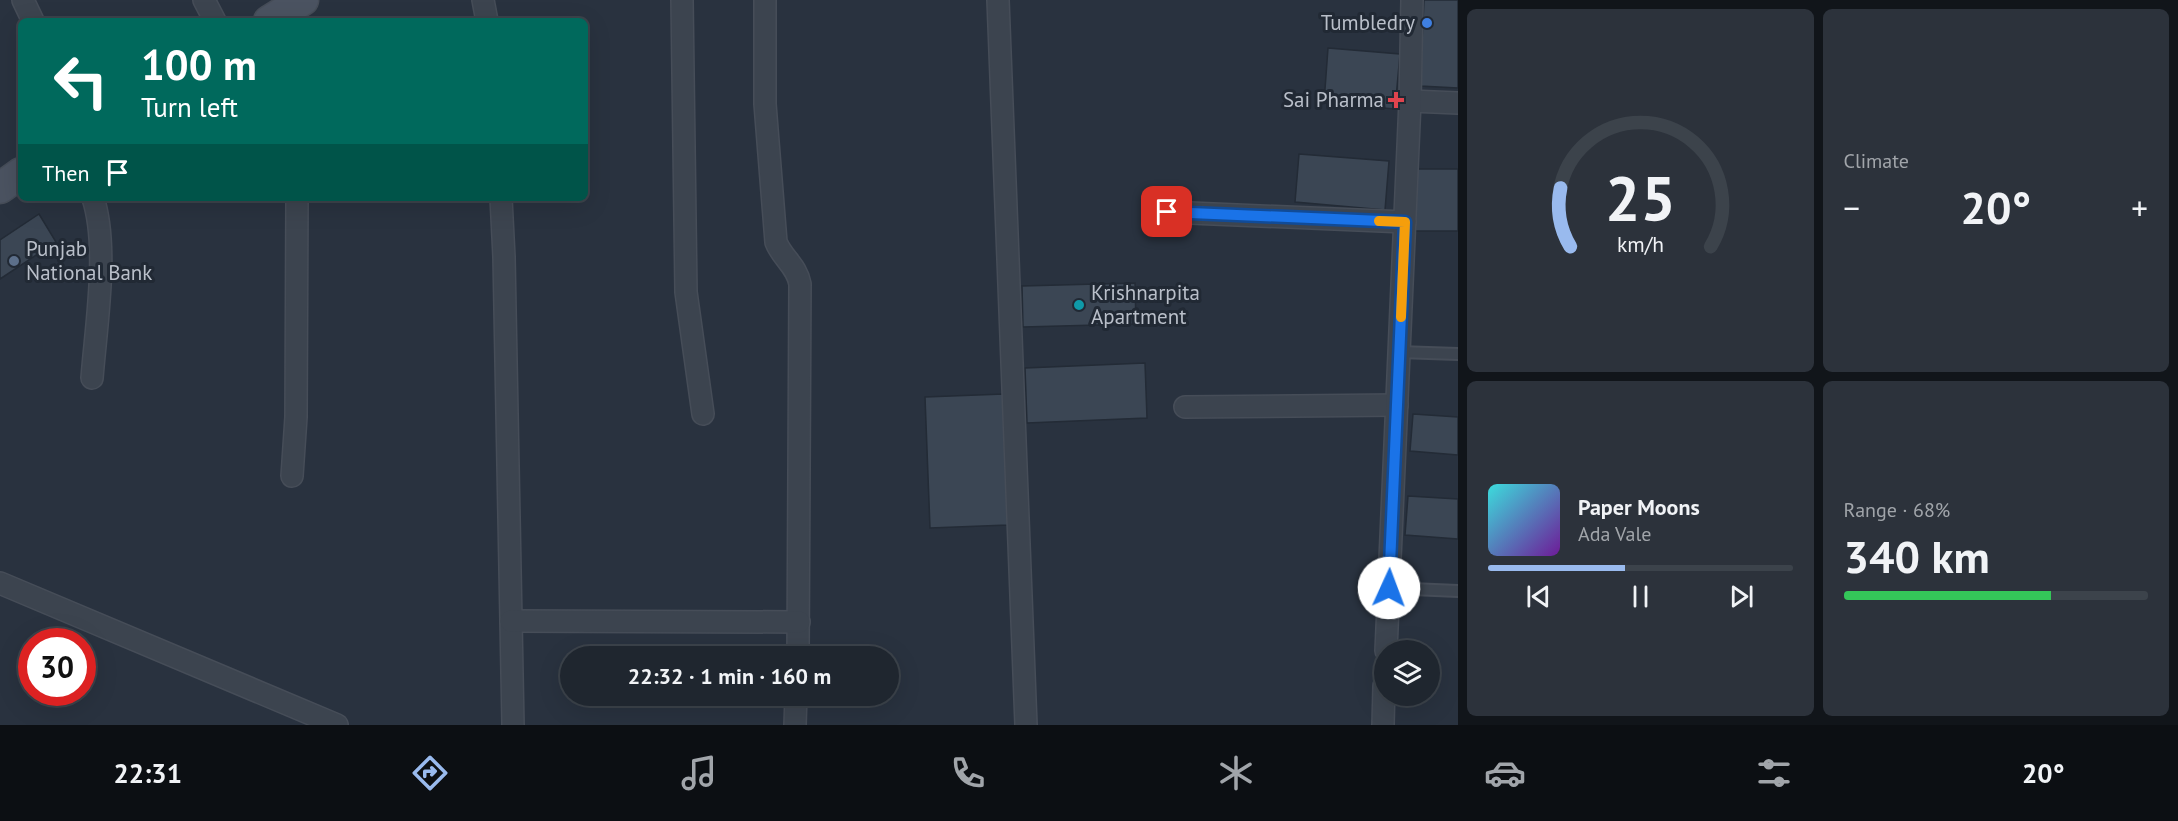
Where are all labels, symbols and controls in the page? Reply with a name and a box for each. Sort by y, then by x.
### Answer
place label: Tumbledry [1321,9,1415,36]
marker: Tumbledry [1420,16,1434,30]
text: 100 m [141,37,257,92]
icon: left [42,42,120,120]
place label: Sai Pharma [1283,86,1384,113]
text: Turn left [141,90,238,124]
marker: Sai Pharma [1389,93,1403,107]
text: Climate [1844,148,1909,174]
icon: arrive [101,156,134,189]
text: 25 [1605,157,1676,238]
text: Then [42,159,89,187]
text: 20° [1960,178,2031,236]
pin [1141,186,1192,237]
text: − [1844,186,1860,229]
text: + [2131,186,2148,229]
icon: arrive [1150,195,1183,228]
text: km/h [1617,231,1664,259]
place label: Punjab National Bank [26,235,152,286]
marker: Punjab National Bank [7,254,21,268]
place label: Krishnarpita Apartment [1091,279,1200,330]
marker: Krishnarpita Apartment [1072,298,1086,312]
text: Paper Moons [1578,493,1700,521]
text: Range · 68% [1844,497,1950,523]
text: Ada Vale [1578,521,1651,547]
text: 340 km [1844,527,1990,585]
position arrow [1357,556,1421,620]
icon: previous [1522,580,1555,613]
icon: pause [1624,580,1657,613]
icon: next [1725,580,1758,613]
speed limit sign: 30 [18,628,96,706]
map controls [1374,640,1440,706]
button: layers [1374,640,1440,706]
text: 22:32 · 1 min · 160 m [628,662,831,690]
icon: directions [409,752,451,794]
icon: music [678,752,720,794]
icon: phone [947,752,989,794]
icon: climate [1215,752,1257,794]
icon: car [1484,752,1526,794]
icon: filters [1753,752,1795,794]
text: 22:31 [113,756,182,790]
text: 20° [2022,756,2064,790]

